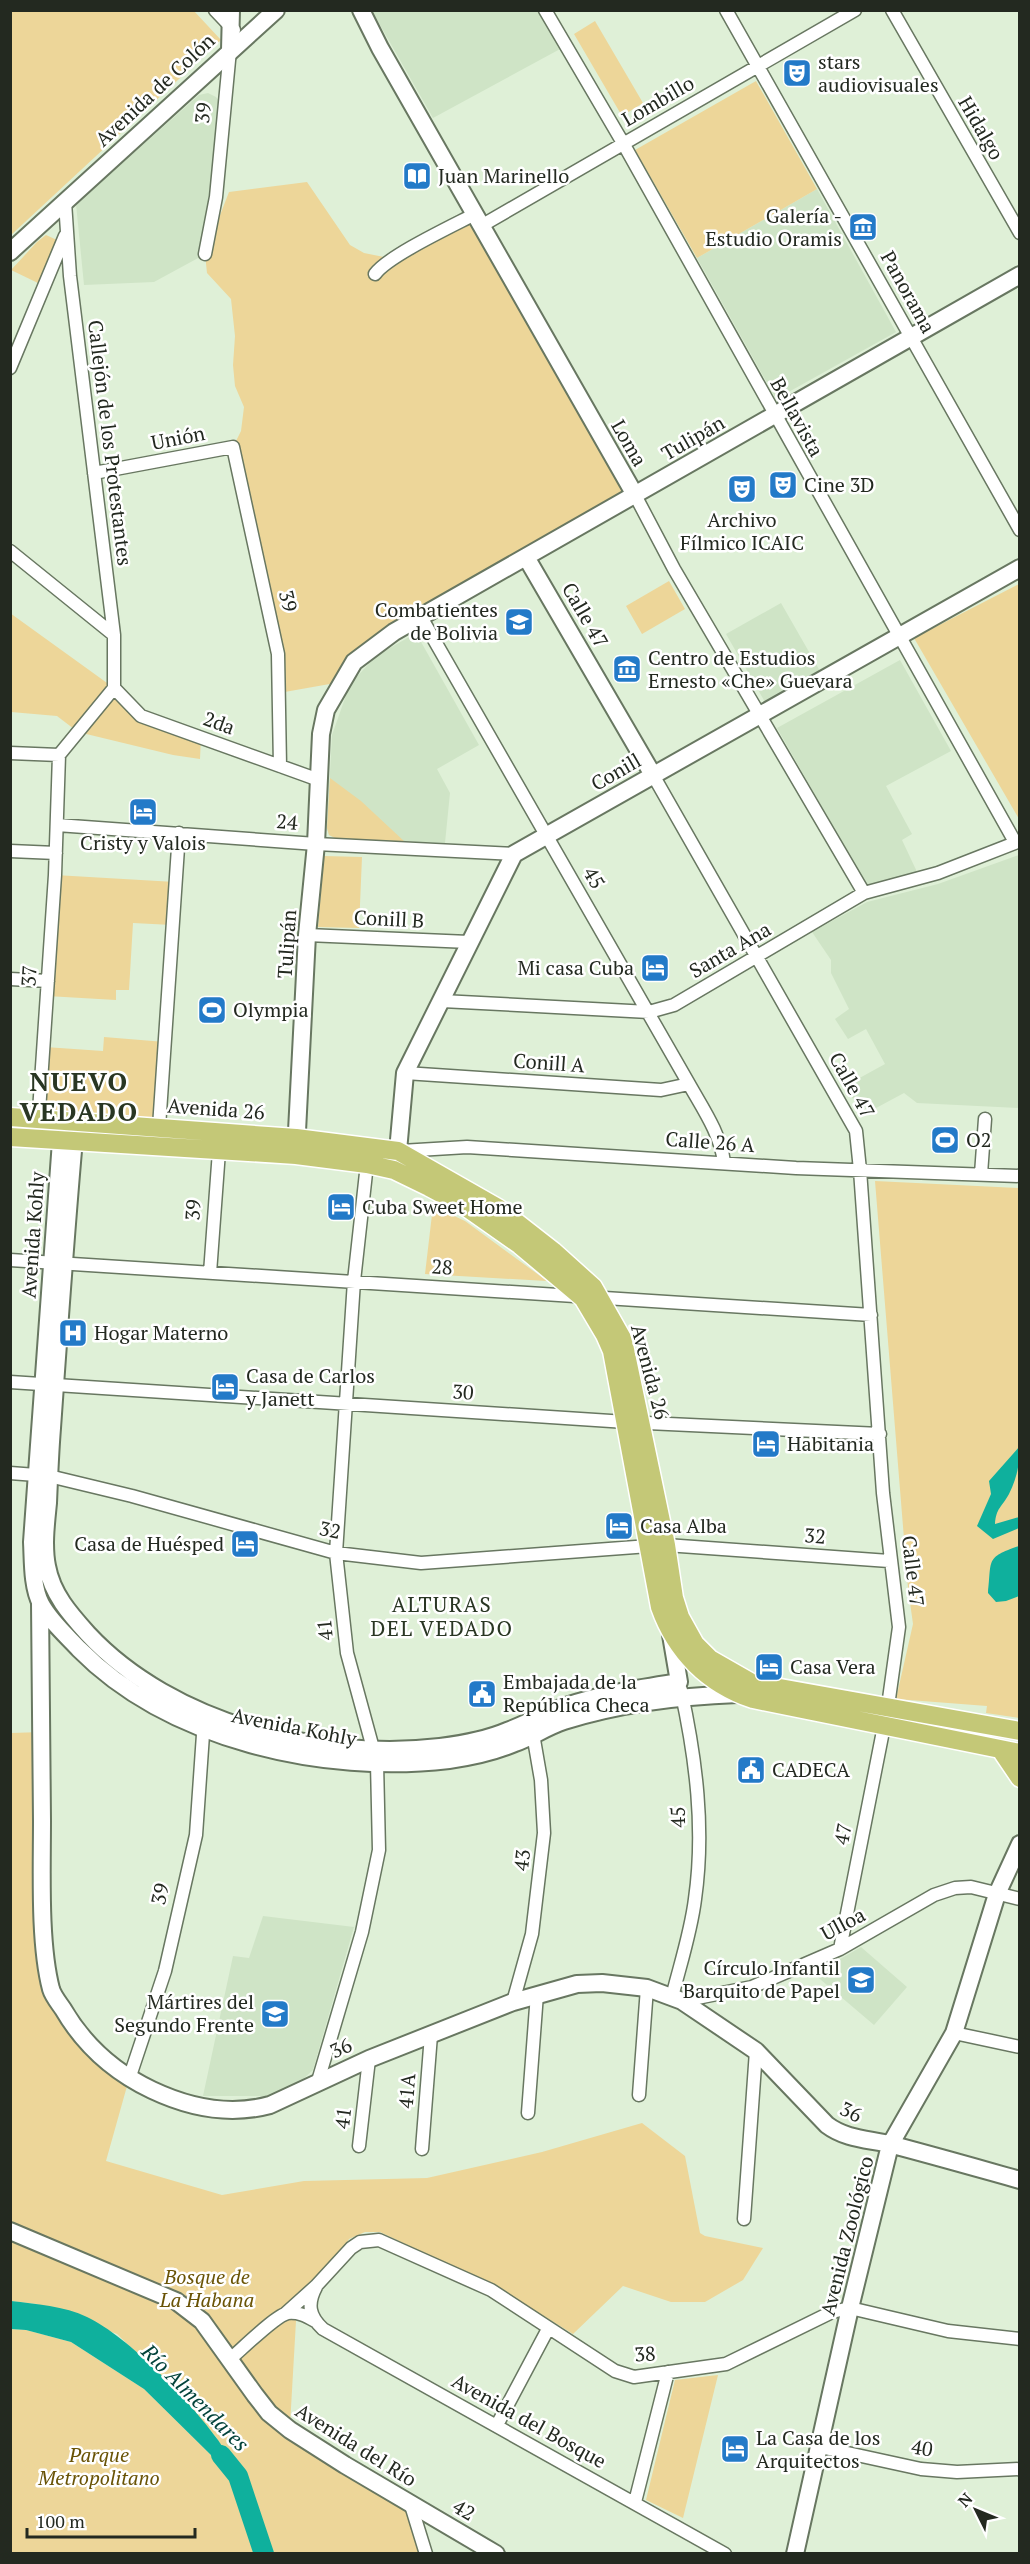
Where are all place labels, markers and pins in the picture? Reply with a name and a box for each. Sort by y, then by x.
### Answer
place label: stars audiovisuales [818,48,939,98]
theatre icon: stars audiovisuales [781,57,813,89]
library icon: Juan Marinello [401,160,433,192]
place label: Juan Marinello [438,162,569,189]
place label: Galería - Estudio Oramis [705,202,842,252]
museum icon: Galería - Estudio Oramis [847,211,879,243]
theatre icon: Cine 3D [767,469,799,501]
place label: Cine 3D [804,471,875,498]
theatre icon: Archivo Fílmico ICAIC [726,473,758,505]
place label: Archivo Fílmico ICAIC [680,506,804,556]
place label: Combatientes de Bolivia [375,596,498,646]
school or university icon: Combatientes de Bolivia [503,606,535,638]
place label: Centro de Estudios Ernesto «Che» Guevara [648,644,853,694]
museum icon: Centro de Estudios Ernesto «Che» Guevara [611,653,643,685]
hotel icon: Cristy y Valois [127,796,159,828]
place label: Cristy y Valois [80,829,206,856]
hotel icon: Mi casa Cuba [639,952,671,984]
place label: Mi casa Cuba [517,954,634,981]
sports icon: Olympia [196,994,228,1026]
place label: Olympia [233,996,309,1023]
sports icon: O2 [929,1124,961,1156]
place label: O2 [966,1126,991,1153]
hotel icon: Cuba Sweet Home [325,1191,357,1223]
place label: Cuba Sweet Home [362,1193,523,1220]
hospital icon: Hogar Materno [57,1317,89,1349]
place label: Hogar Materno [94,1319,228,1346]
place label: Casa de Carlos y Janett [245,1362,375,1412]
hotel icon: Casa de Carlos y Janett [209,1371,241,1403]
hotel icon: Habitania [750,1428,782,1460]
place label: Habitania [787,1430,874,1457]
hotel icon: Casa Alba [603,1510,635,1542]
place label: Casa Alba [640,1512,727,1539]
hotel icon: Casa de Huésped [229,1528,261,1560]
place label: Casa de Huésped [74,1530,224,1557]
hotel icon: Casa Vera [753,1651,785,1683]
place label: Casa Vera [790,1653,876,1680]
place label: Embajada de la República Checa [503,1668,650,1718]
public building icon: Embajada de la República Checa [466,1678,498,1710]
public building icon: CADECA [735,1754,767,1786]
place label: CADECA [772,1756,850,1783]
place label: Círculo Infantil Barquito de Papel [683,1954,840,2004]
school or university icon: Círculo Infantil Barquito de Papel [845,1964,877,1996]
place label: Mártires del Segundo Frente [114,1988,254,2038]
school or university icon: Mártires del Segundo Frente [259,1998,291,2030]
place label: La Casa de los Arquitectos [756,2424,880,2474]
hotel icon: La Casa de los Arquitectos [719,2433,751,2465]

